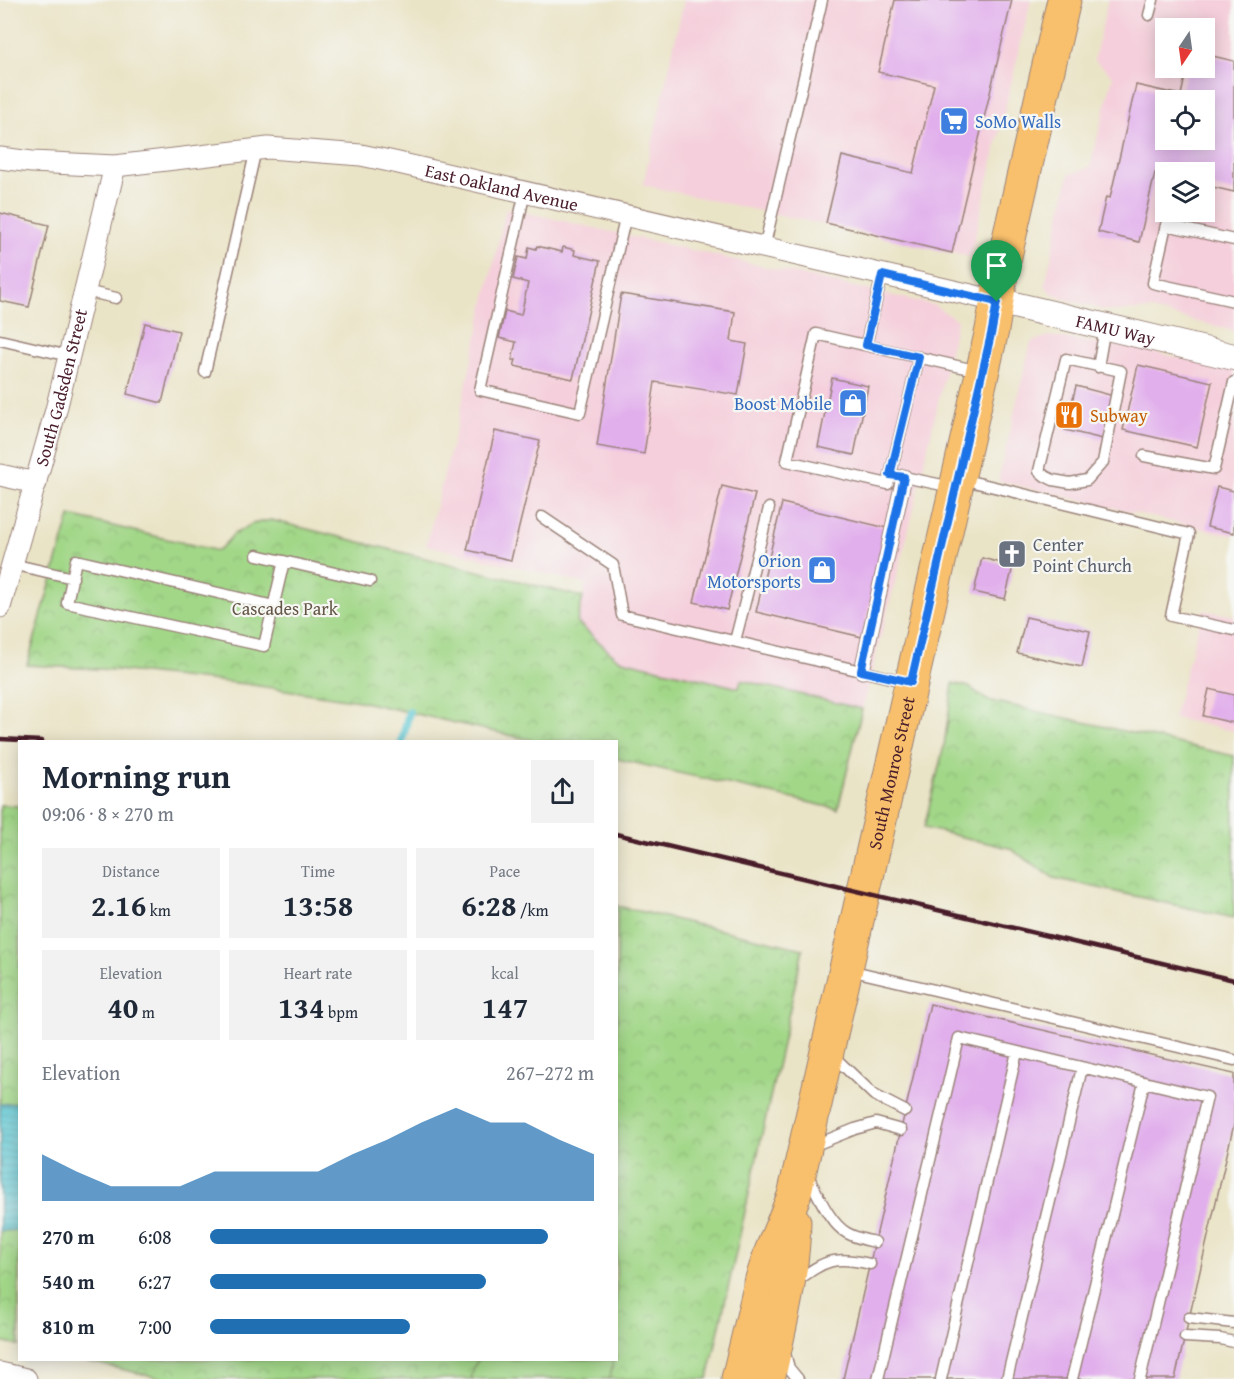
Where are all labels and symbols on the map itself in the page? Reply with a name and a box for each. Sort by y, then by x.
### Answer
north arrow [1155,18,1215,78]
supermarket icon: SoMo Walls [938,105,970,137]
place label: SoMo Walls [975,108,1061,135]
street label: East Oakland Avenue [423,156,581,218]
pin [971,240,1022,302]
street label: South Gadsden Street [27,305,94,469]
street label: FAMU Way [1073,307,1158,352]
shop icon: Boost Mobile [837,387,869,419]
place label: Boost Mobile [734,390,832,417]
restaurant icon: Subway [1053,399,1085,431]
place label: Subway [1090,402,1148,429]
place label: Center Point Church [1033,531,1132,579]
church icon: Center Point Church [996,538,1028,570]
place label: Orion Motorsports [707,547,801,595]
shop icon: Orion Motorsports [806,554,838,586]
park label: Cascades Park [232,595,339,622]
street label: South Monroe Street [860,693,922,852]

